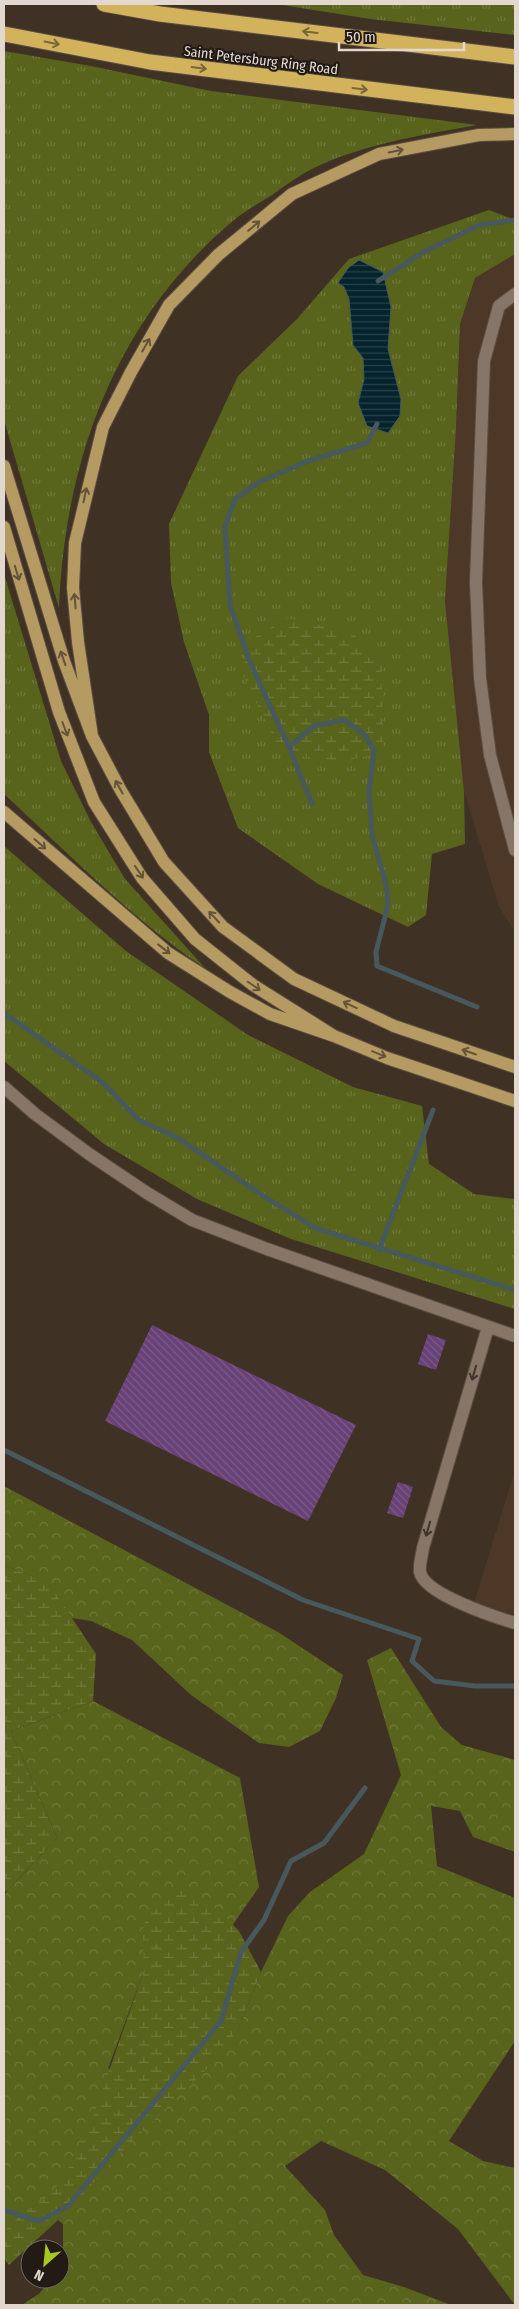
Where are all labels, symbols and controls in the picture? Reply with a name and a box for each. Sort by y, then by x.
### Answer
scale bar [339,20,464,52]
one-way arrow [303,27,319,37]
text: 50 m [346,28,376,46]
one-way arrow [43,39,59,49]
street label: Saint Petersburg Ring Road [183,43,339,78]
one-way arrow [190,63,206,73]
one-way arrow [351,84,367,94]
one-way arrow [387,146,403,155]
one-way arrow [247,220,260,231]
one-way arrow [141,338,151,353]
one-way arrow [81,487,91,503]
one-way arrow [13,565,23,581]
one-way arrow [70,594,79,610]
one-way arrow [58,651,67,666]
one-way arrow [61,720,70,736]
one-way arrow [114,780,123,795]
one-way arrow [34,838,47,850]
one-way arrow [134,865,144,879]
one-way arrow [208,911,220,924]
one-way arrow [157,944,170,955]
one-way arrow [247,981,261,991]
one-way arrow [342,1000,357,1010]
one-way arrow [462,1047,477,1056]
one-way arrow [371,1050,386,1060]
one-way arrow [469,1365,479,1381]
one-way arrow [423,1521,433,1537]
north arrow [20,2239,70,2289]
text: N [32,2266,47,2285]

